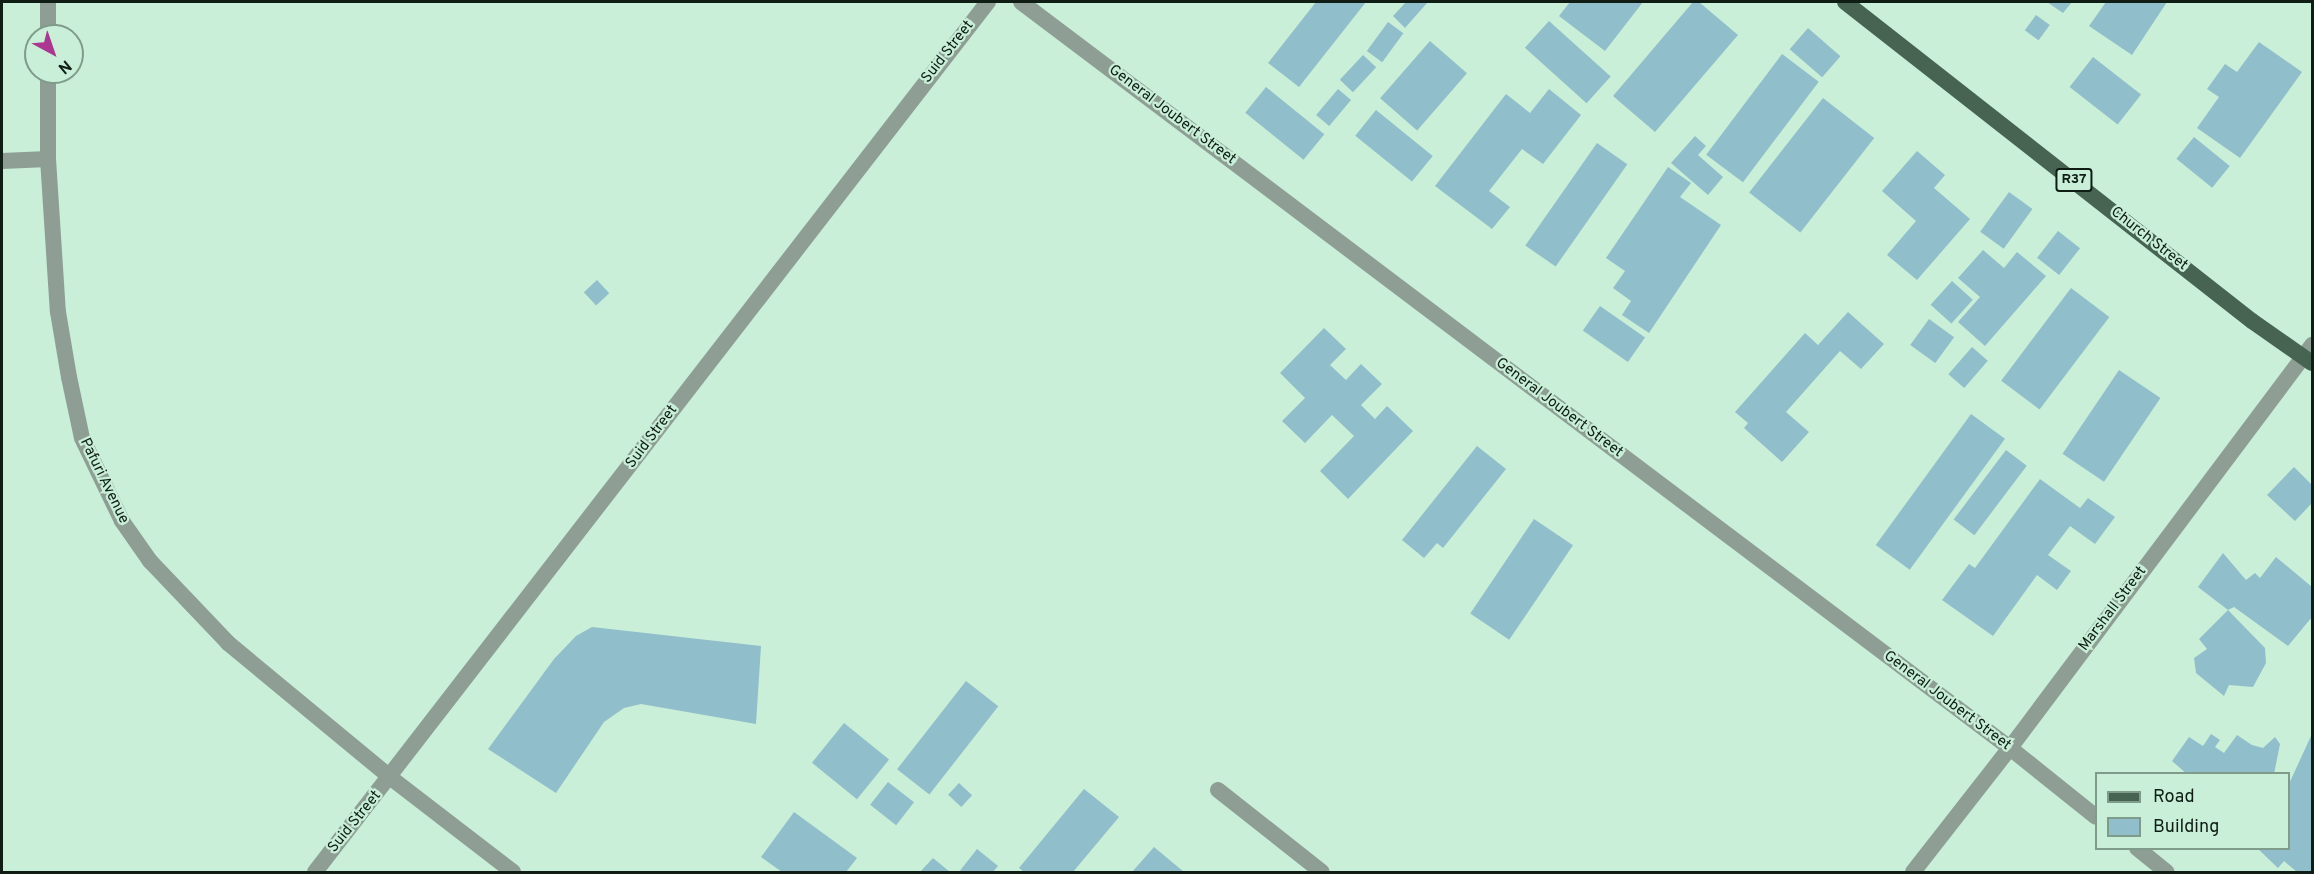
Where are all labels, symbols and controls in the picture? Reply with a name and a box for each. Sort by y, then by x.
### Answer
street label: Suid Street [918,17,978,87]
north arrow [24,24,84,84]
text: N [53,55,75,78]
street label: General Joubert Street [1105,61,1239,169]
road number: R37 [2054,169,2094,191]
street label: Church Street [2107,203,2191,275]
street label: General Joubert Street [1492,354,1626,462]
street label: Suid Street [622,402,682,472]
street label: Pafuri Avenue [75,435,133,527]
street label: Marshall Street [2075,563,2151,655]
street label: General Joubert Street [1880,647,2014,755]
legend [2095,772,2290,850]
text: Road [2153,786,2195,809]
street label: Suid Street [325,787,385,857]
text: Building [2153,816,2219,839]

